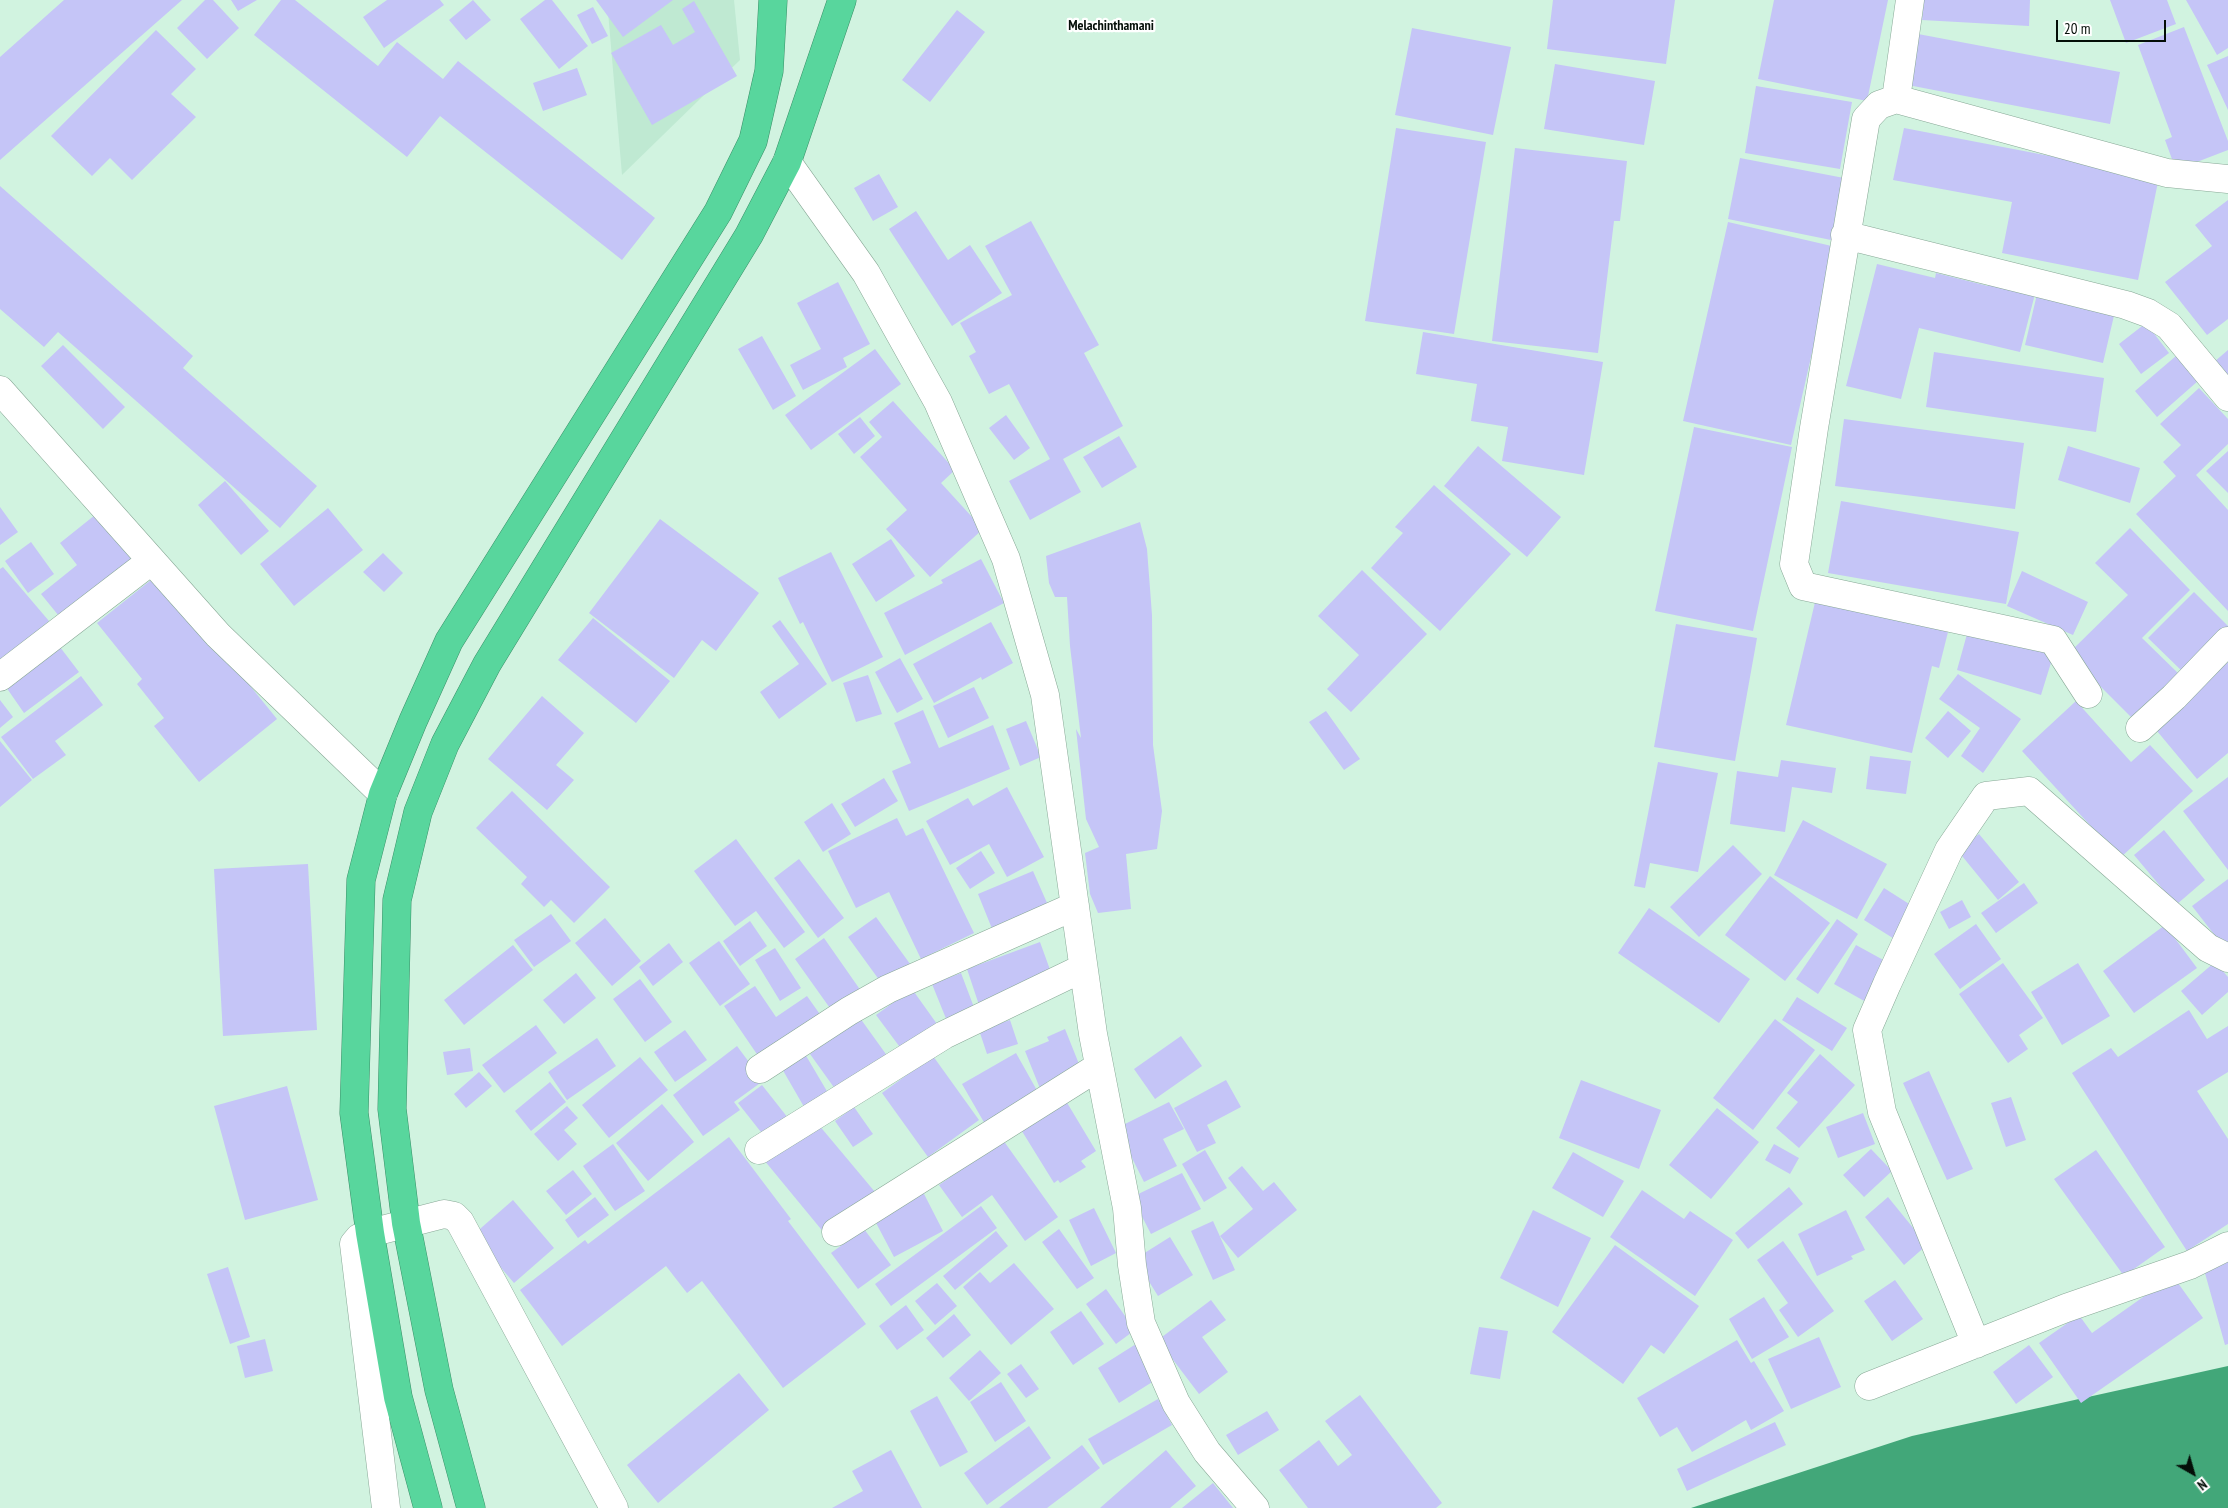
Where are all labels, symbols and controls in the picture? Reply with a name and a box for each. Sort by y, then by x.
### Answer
scale bar [2058,10,2168,42]
district label: Melachinthamani [1068,18,1154,34]
text: 20 m [2064,19,2090,38]
north arrow [2168,1448,2218,1498]
text: N [2194,1475,2211,1494]

